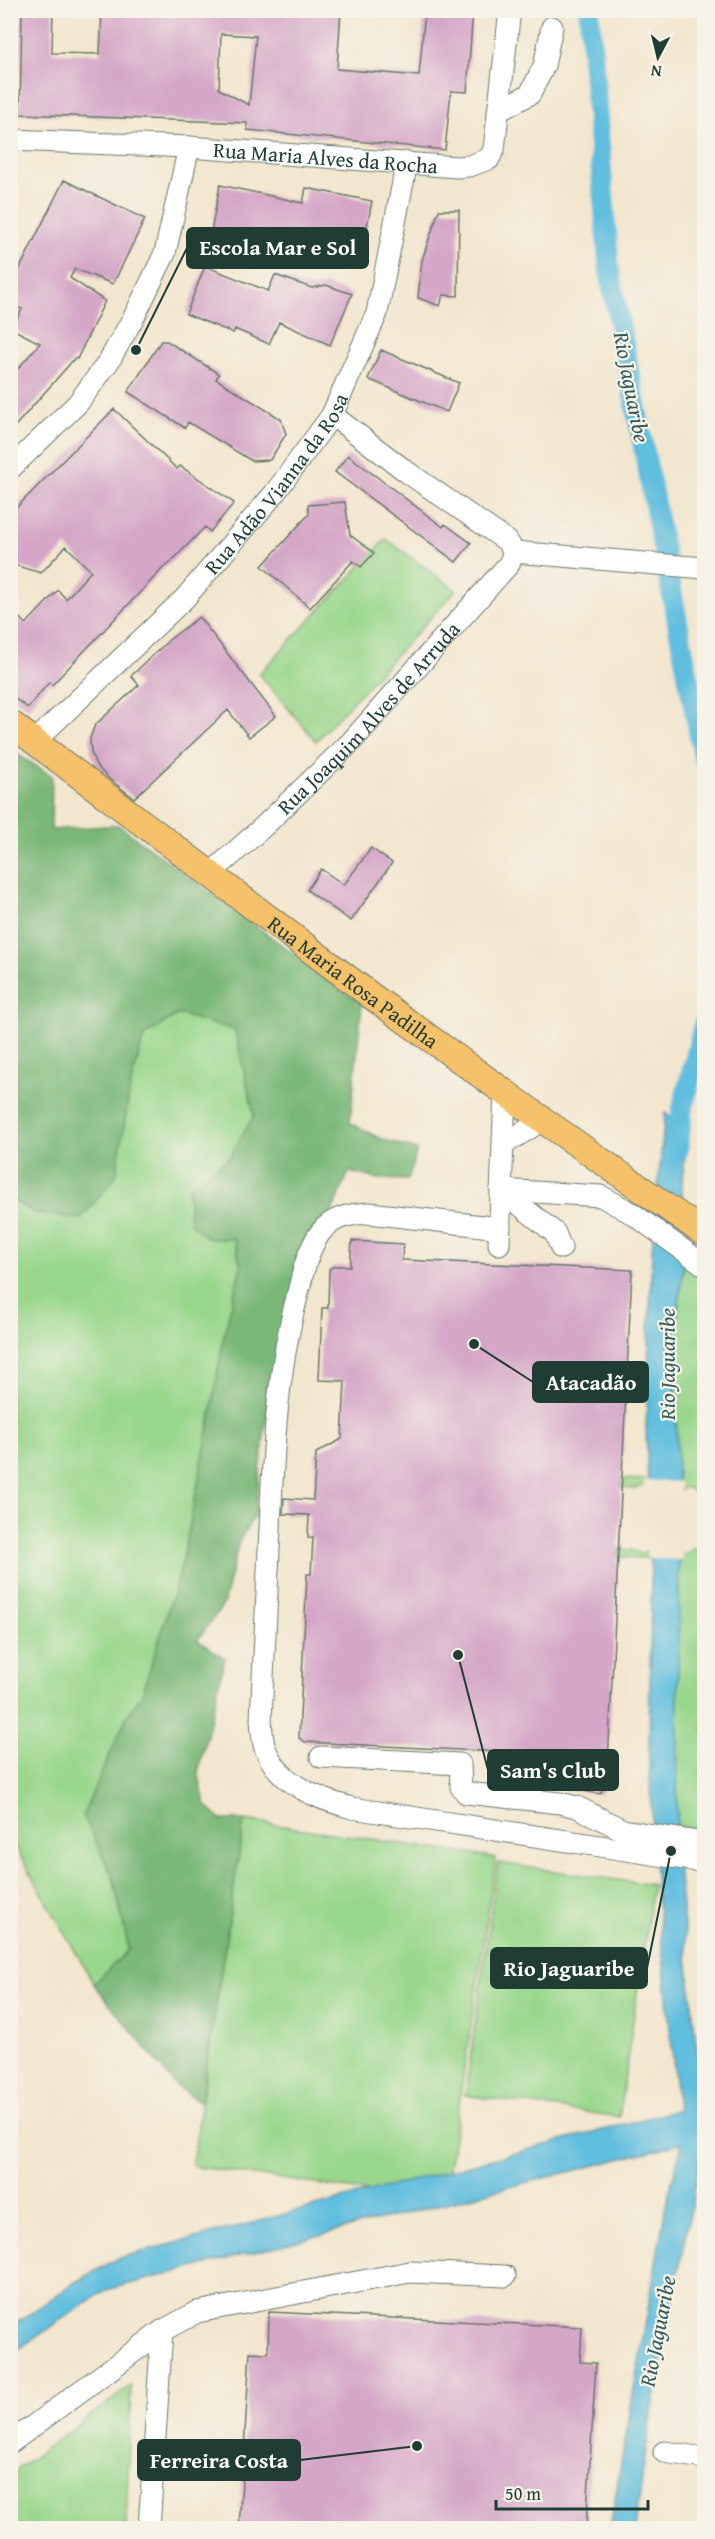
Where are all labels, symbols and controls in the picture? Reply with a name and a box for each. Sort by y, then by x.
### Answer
north arrow [628,27,688,87]
text: N [649,59,663,84]
street label: Rua Maria Alves da Rocha [212,133,439,181]
callout: Escola Mar e Sol [187,228,368,268]
text: Escola Mar e Sol [200,231,357,263]
water label: Rio Jaguaribe [605,328,658,445]
street label: Rua Adão Vianna da Rosa [196,388,355,581]
street label: Rua Joaquim Alves de Arruda [270,614,467,821]
street label: Rua Maria Rosa Padilha [262,908,445,1056]
water label: Rio Jaguaribe [651,1308,683,1421]
callout: Atacadão [533,1362,648,1402]
text: Atacadão [546,1366,637,1398]
callout: Sam's Club [488,1750,618,1790]
text: Sam's Club [500,1754,606,1786]
callout: Rio Jaguaribe [491,1948,647,1988]
text: Rio Jaguaribe [503,1952,635,1984]
water label: Rio Jaguaribe [630,2273,683,2390]
callout: Ferreira Costa [138,2440,300,2480]
text: Ferreira Costa [150,2444,289,2476]
scale bar [496,2473,648,2511]
text: 50 m [505,2480,541,2507]

